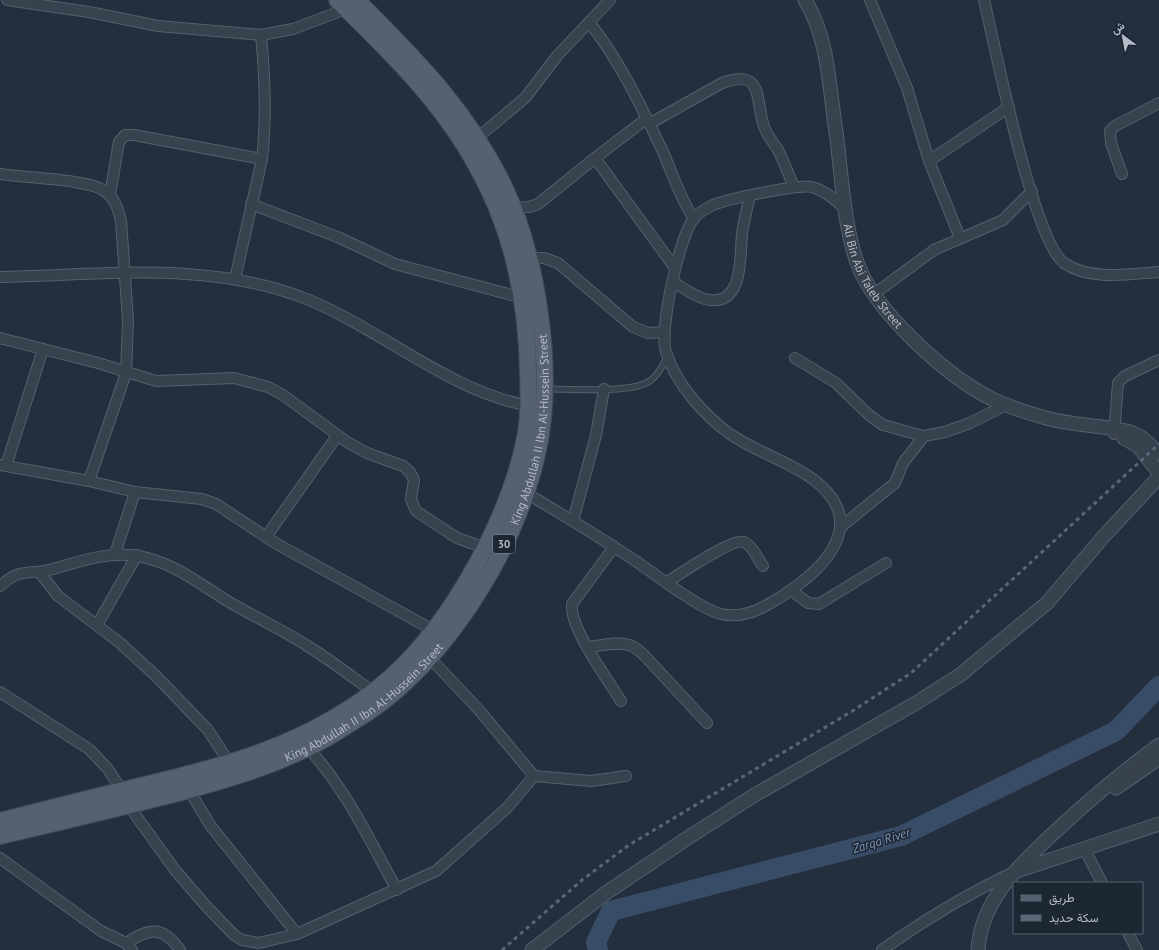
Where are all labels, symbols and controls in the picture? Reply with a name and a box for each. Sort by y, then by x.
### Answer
north arrow [1103,16,1143,56]
text: ش [1108,18,1127,37]
street label: Ali Bin Abi Taleb Street [840,222,906,331]
street label: King Abdullah II Ibn Al-Hussein Street [507,334,552,527]
road number: 30 [493,535,515,553]
street label: King Abdullah II Ibn Al-Hussein Street [282,640,446,765]
water label: Zarqa River [849,823,913,858]
legend [1013,882,1143,934]
text: طريق [1049,890,1075,906]
text: سكة حديد [1049,910,1099,925]

